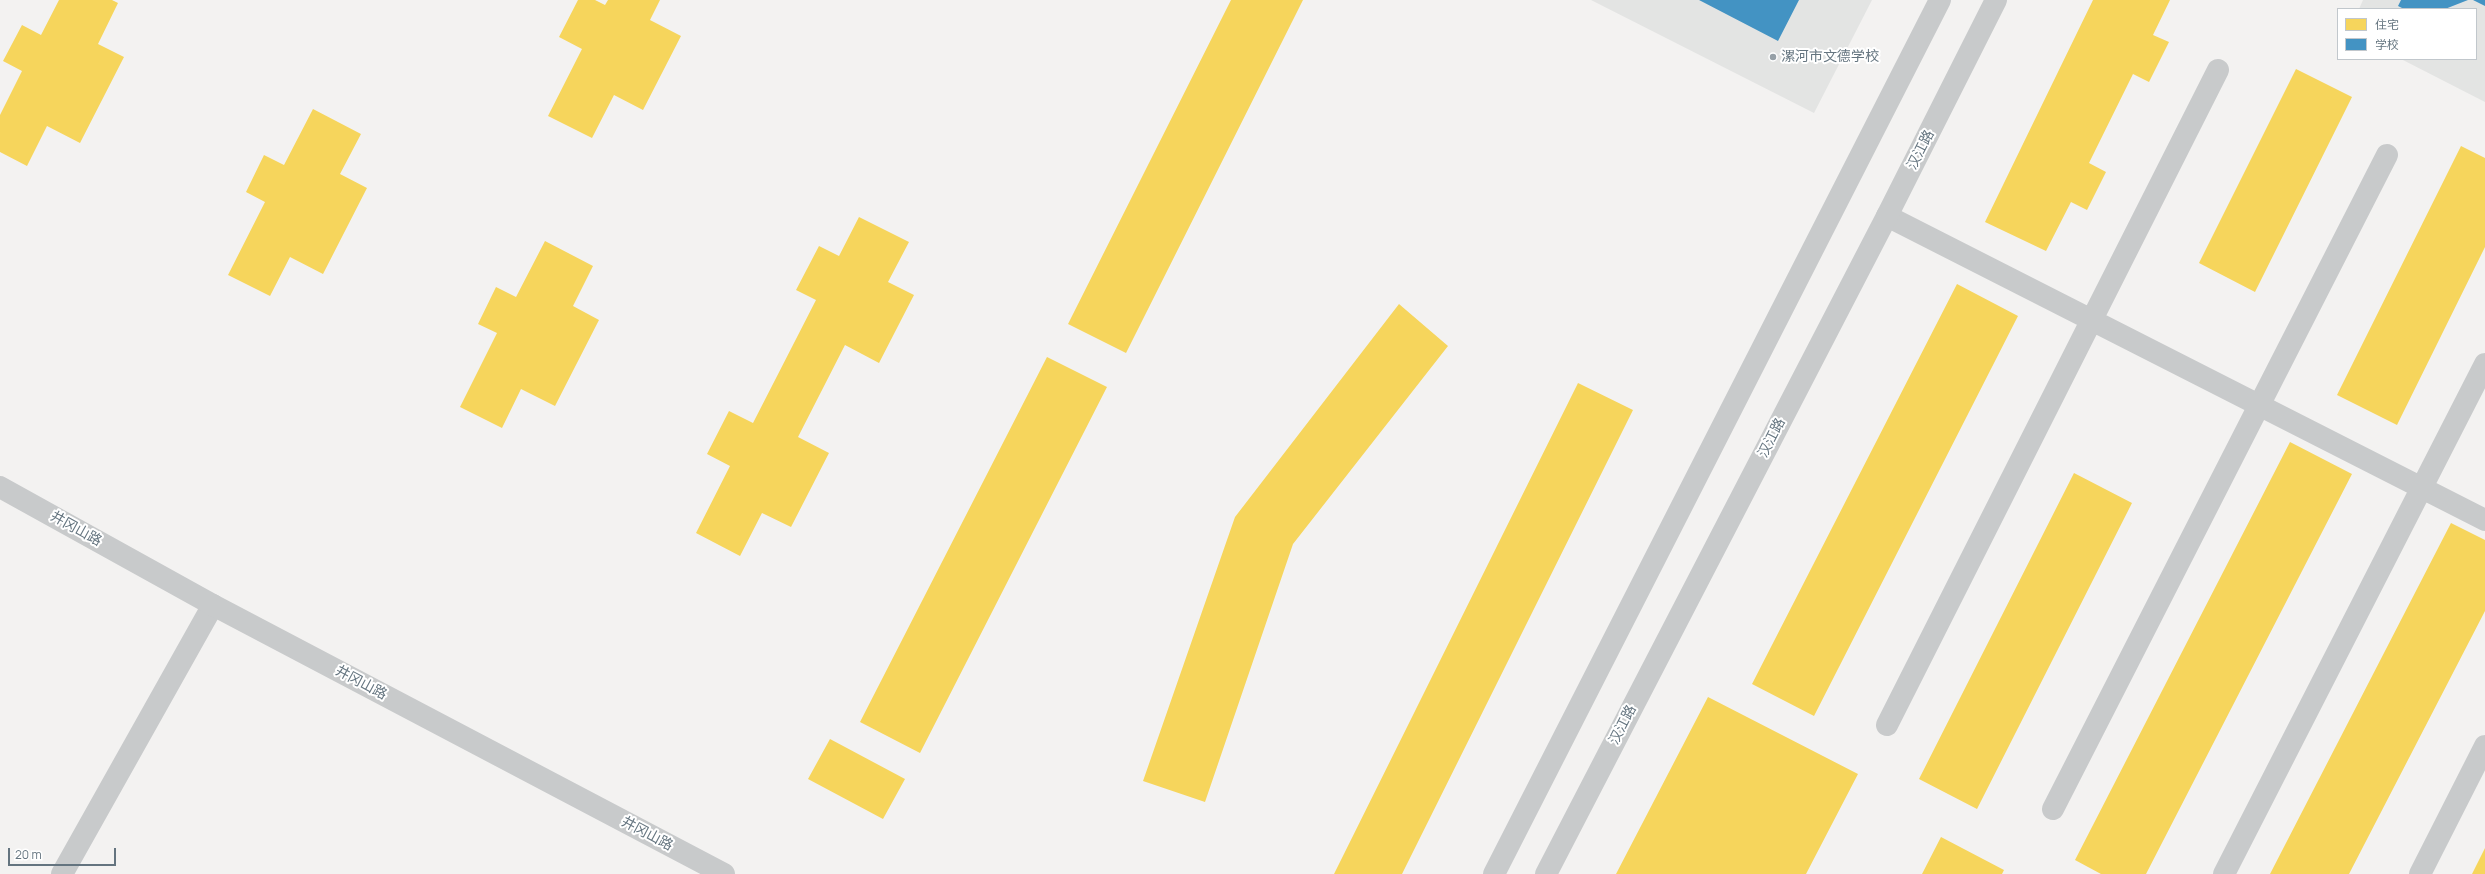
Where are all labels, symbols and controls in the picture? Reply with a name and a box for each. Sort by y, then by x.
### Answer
legend [2337,8,2477,60]
text: 住宅 [2375,16,2399,33]
text: 学校 [2375,36,2399,53]
place label: 漯河市文德学校 [1781,49,1879,65]
marker: 漯河市文德学校 [1768,52,1778,62]
street label: 汉江路 [1904,127,1938,173]
street label: 汉江路 [1755,415,1789,461]
street label: 井冈山路 [47,508,105,550]
street label: 井冈山路 [332,662,390,704]
street label: 汉江路 [1606,702,1640,748]
street label: 井冈山路 [618,813,676,855]
scale bar [10,840,118,866]
text: 20 m [15,846,42,863]

